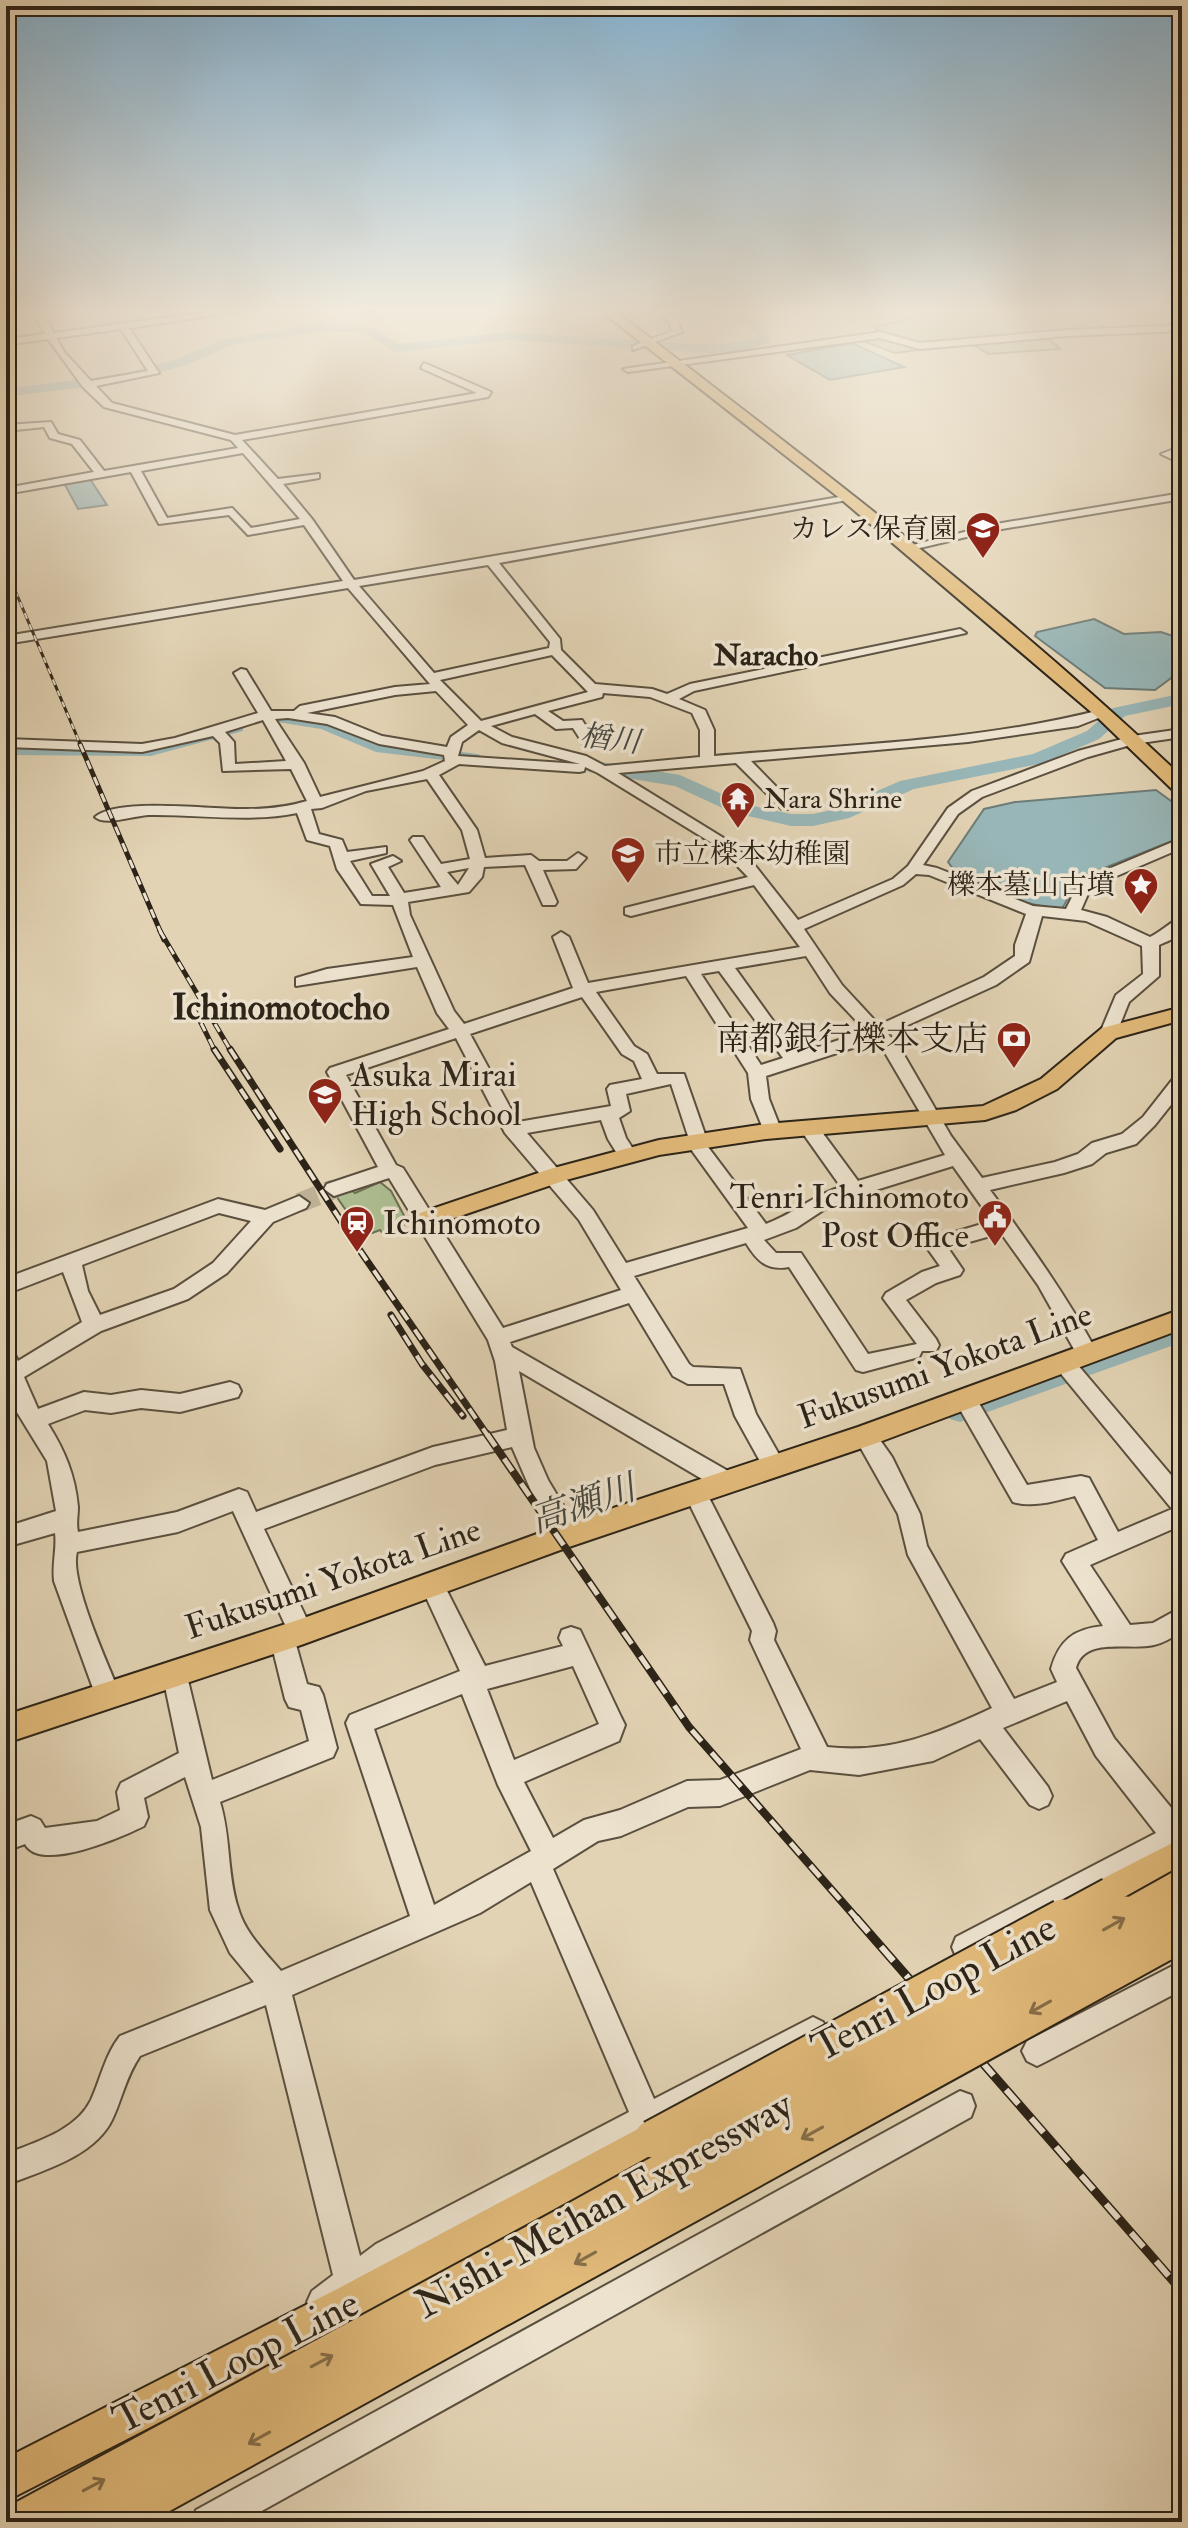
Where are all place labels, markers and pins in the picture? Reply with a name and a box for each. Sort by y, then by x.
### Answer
school or university icon: カレス保育園 [964,510,1002,560]
place label: カレス保育園 [790,512,957,547]
temple icon: Nara Shrine [719,780,757,830]
place label: Nara Shrine [764,782,902,817]
school or university icon: 市立檪本幼稚園 [609,835,647,885]
place label: 市立檪本幼稚園 [654,837,850,872]
place icon: 櫟本墓山古墳 [1122,866,1160,916]
place label: 櫟本墓山古墳 [947,868,1115,903]
place label: 南都銀行櫟本支店 [716,1018,988,1061]
bank icon: 南都銀行櫟本支店 [995,1020,1033,1070]
place label: Asuka Mirai High School [350,1054,522,1136]
school or university icon: Asuka Mirai High School [306,1076,344,1126]
place label: Tenri Ichinomoto Post Office [730,1176,969,1258]
public building icon: Tenri Ichinomoto Post Office [976,1198,1014,1248]
place label: Ichinomoto [383,1202,541,1245]
station icon: Ichinomoto [338,1204,376,1254]

